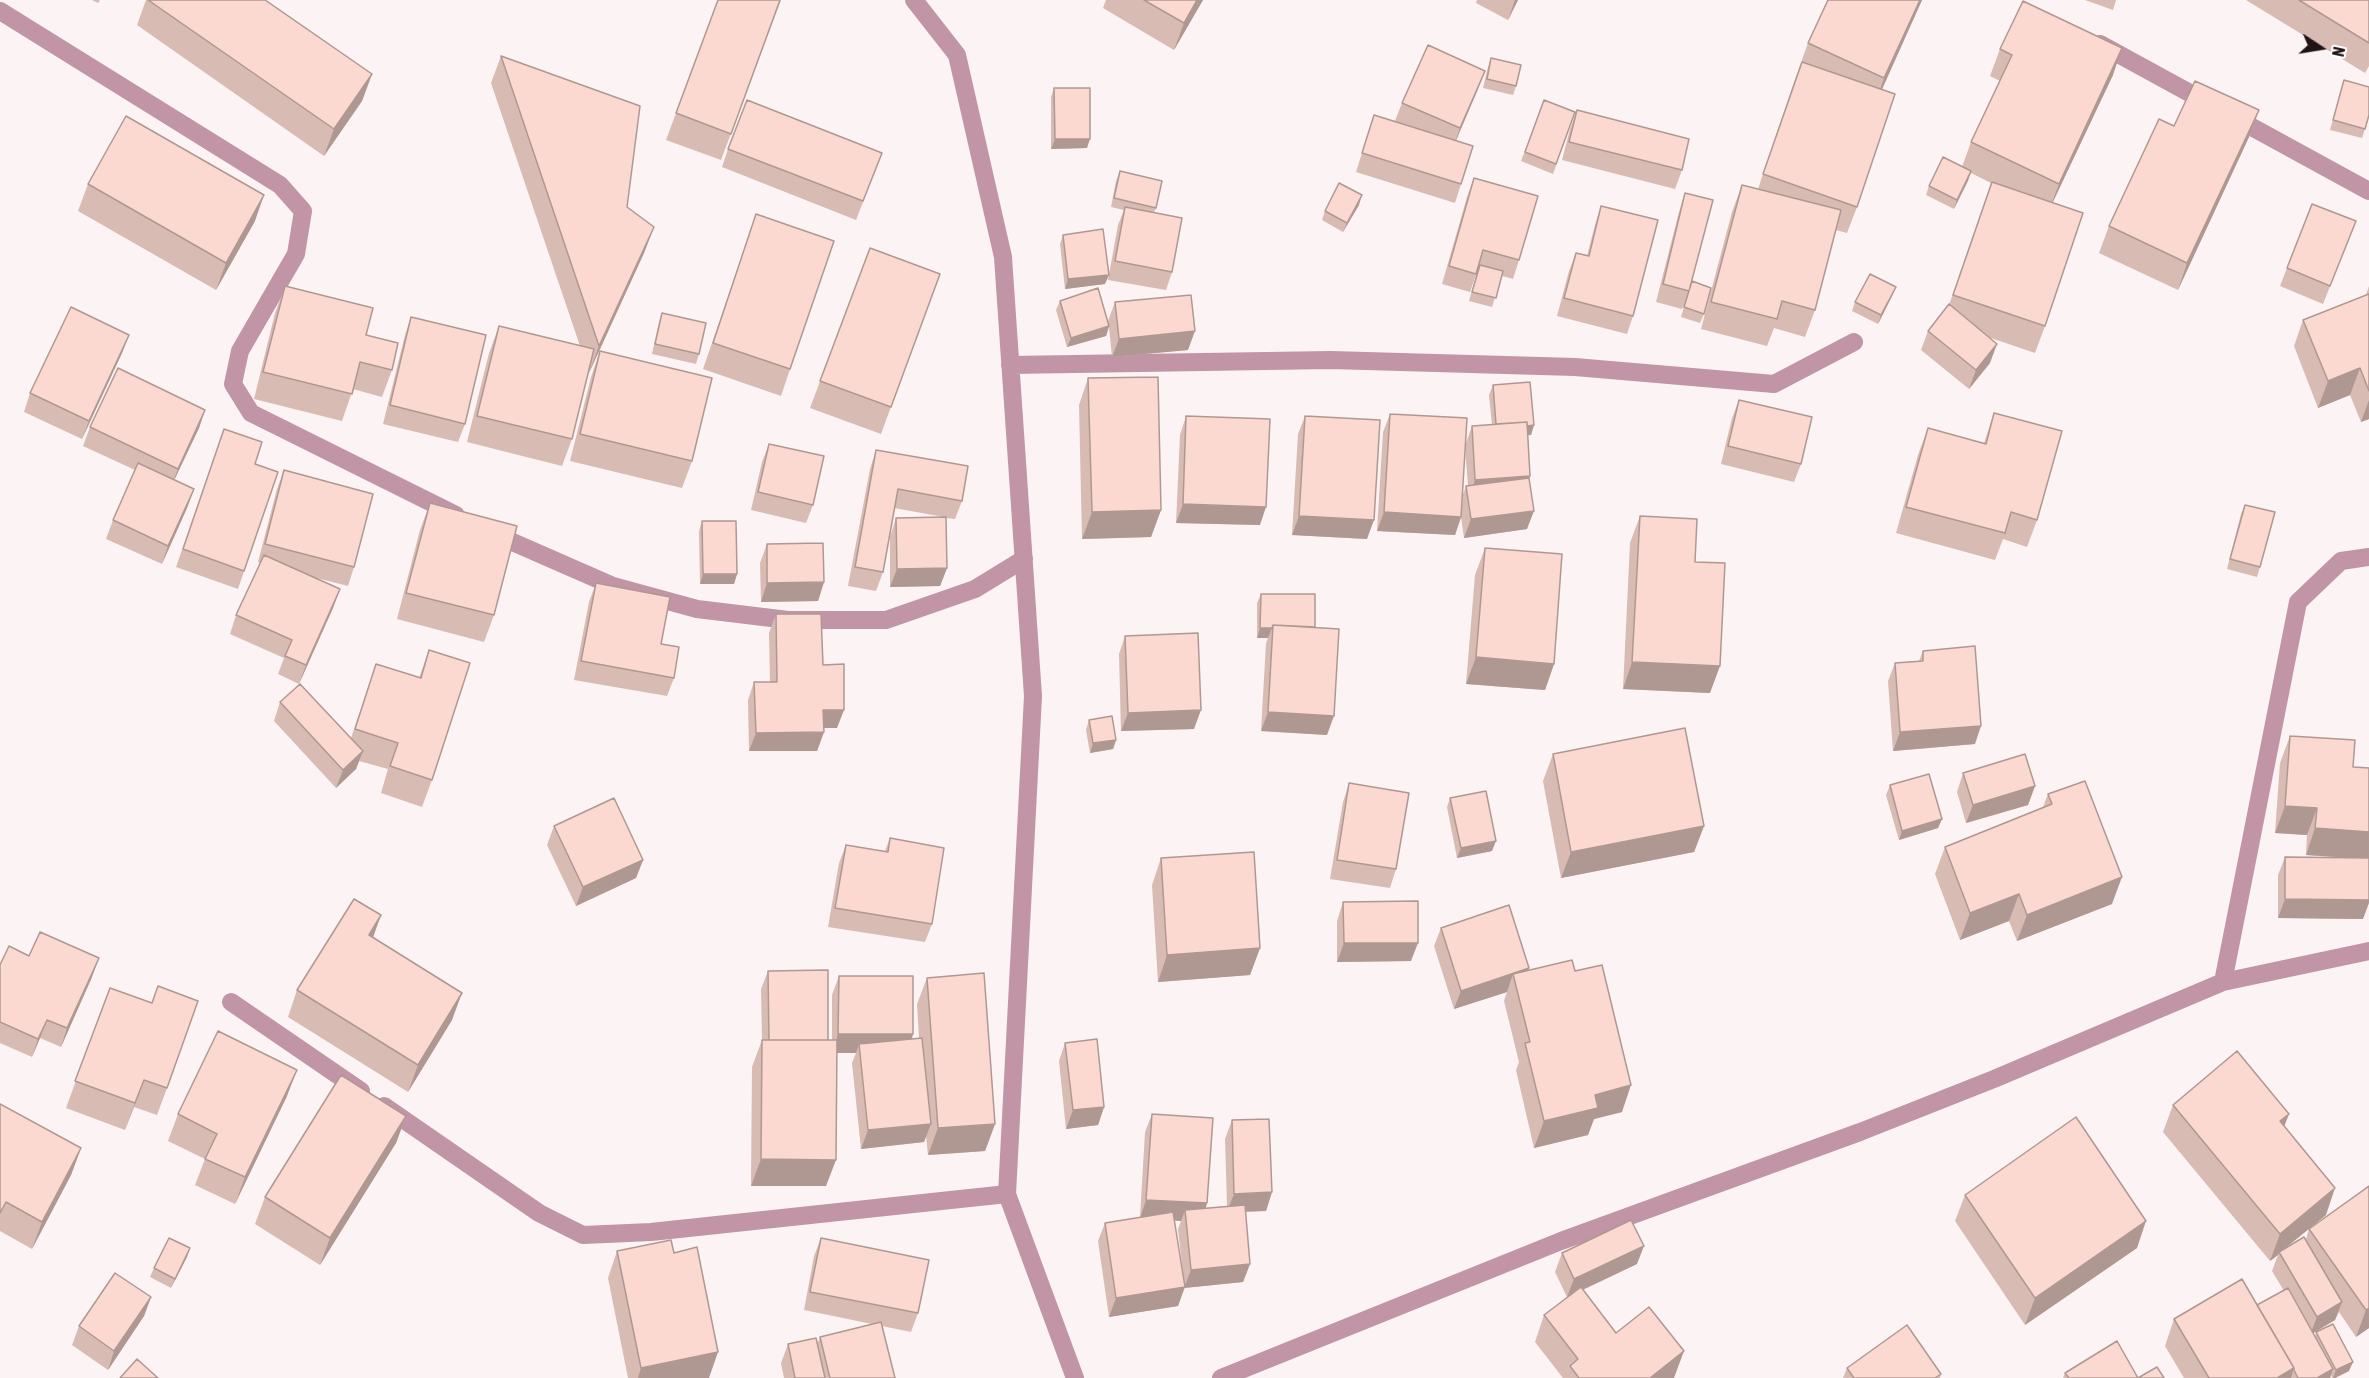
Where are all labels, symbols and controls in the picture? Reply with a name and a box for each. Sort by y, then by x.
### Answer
north arrow [2291,18,2351,78]
text: N [2329,45,2348,58]

